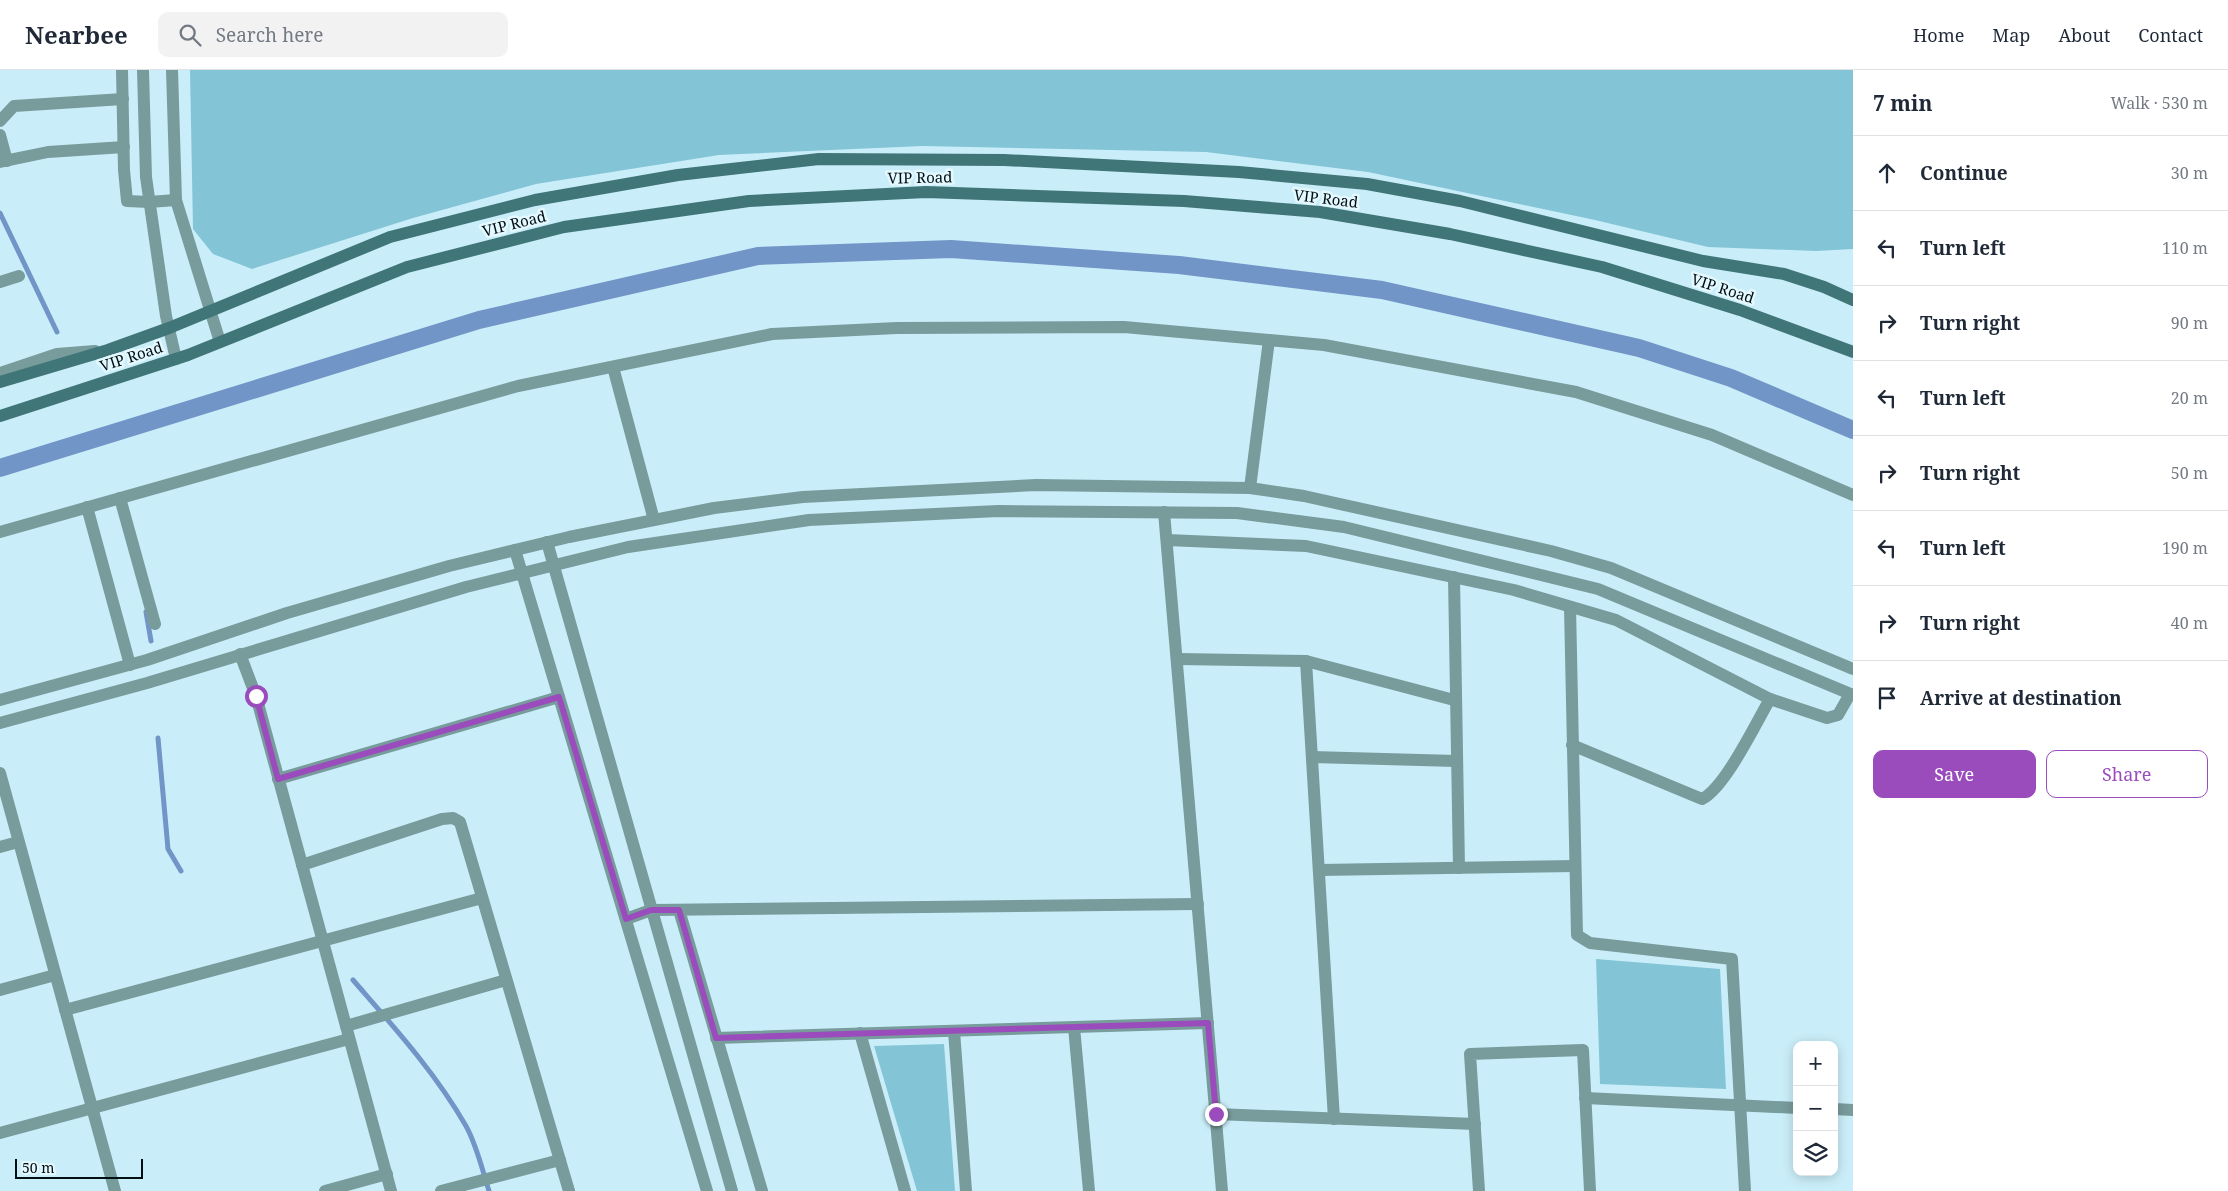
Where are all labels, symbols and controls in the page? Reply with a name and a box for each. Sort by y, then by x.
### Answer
search box [158,12,508,57]
text: Nearbee [25,18,128,51]
icon: search [176,21,204,49]
text: Search here [216,22,323,48]
text: Home [1913,23,1964,47]
text: Map [1992,23,2030,47]
text: About [2058,23,2110,47]
text: Contact [2138,23,2203,47]
text: 7 min [1873,89,1932,117]
text: Walk · 530 m [2111,92,2208,114]
icon: ahead [1873,159,1901,187]
text: Continue [1920,160,2008,186]
text: 30 m [2171,162,2208,184]
street label: VIP Road [887,166,953,188]
street label: VIP Road [1293,184,1359,212]
street label: VIP Road [480,205,548,241]
icon: left [1873,234,1901,262]
text: Turn left [1920,235,2006,261]
text: 110 m [2162,237,2208,259]
street label: VIP Road [1689,268,1757,308]
icon: right [1873,309,1901,337]
text: Turn right [1920,310,2020,336]
text: 90 m [2171,312,2208,334]
street label: VIP Road [97,336,165,376]
icon: left [1873,384,1901,412]
text: Turn left [1920,385,2006,411]
text: 20 m [2171,387,2208,409]
icon: right [1873,459,1901,487]
text: Turn right [1920,460,2020,486]
text: 50 m [2171,462,2208,484]
icon: left [1873,534,1901,562]
text: Turn left [1920,535,2006,561]
text: 190 m [2162,537,2208,559]
icon: right [1873,609,1901,637]
text: Turn right [1920,610,2020,636]
text: 40 m [2171,612,2208,634]
icon: arrive [1873,684,1901,712]
route start [245,685,268,708]
text: Arrive at destination [1920,685,2122,711]
button: Save [1873,750,2036,798]
button: Share [2046,750,2208,798]
map controls [1793,1041,1838,1176]
button: + [1793,1041,1838,1086]
button: − [1793,1086,1838,1131]
route end [1205,1103,1228,1126]
button: layers [1793,1131,1838,1176]
scale bar [15,1156,142,1179]
text: 50 m [22,1158,55,1177]

